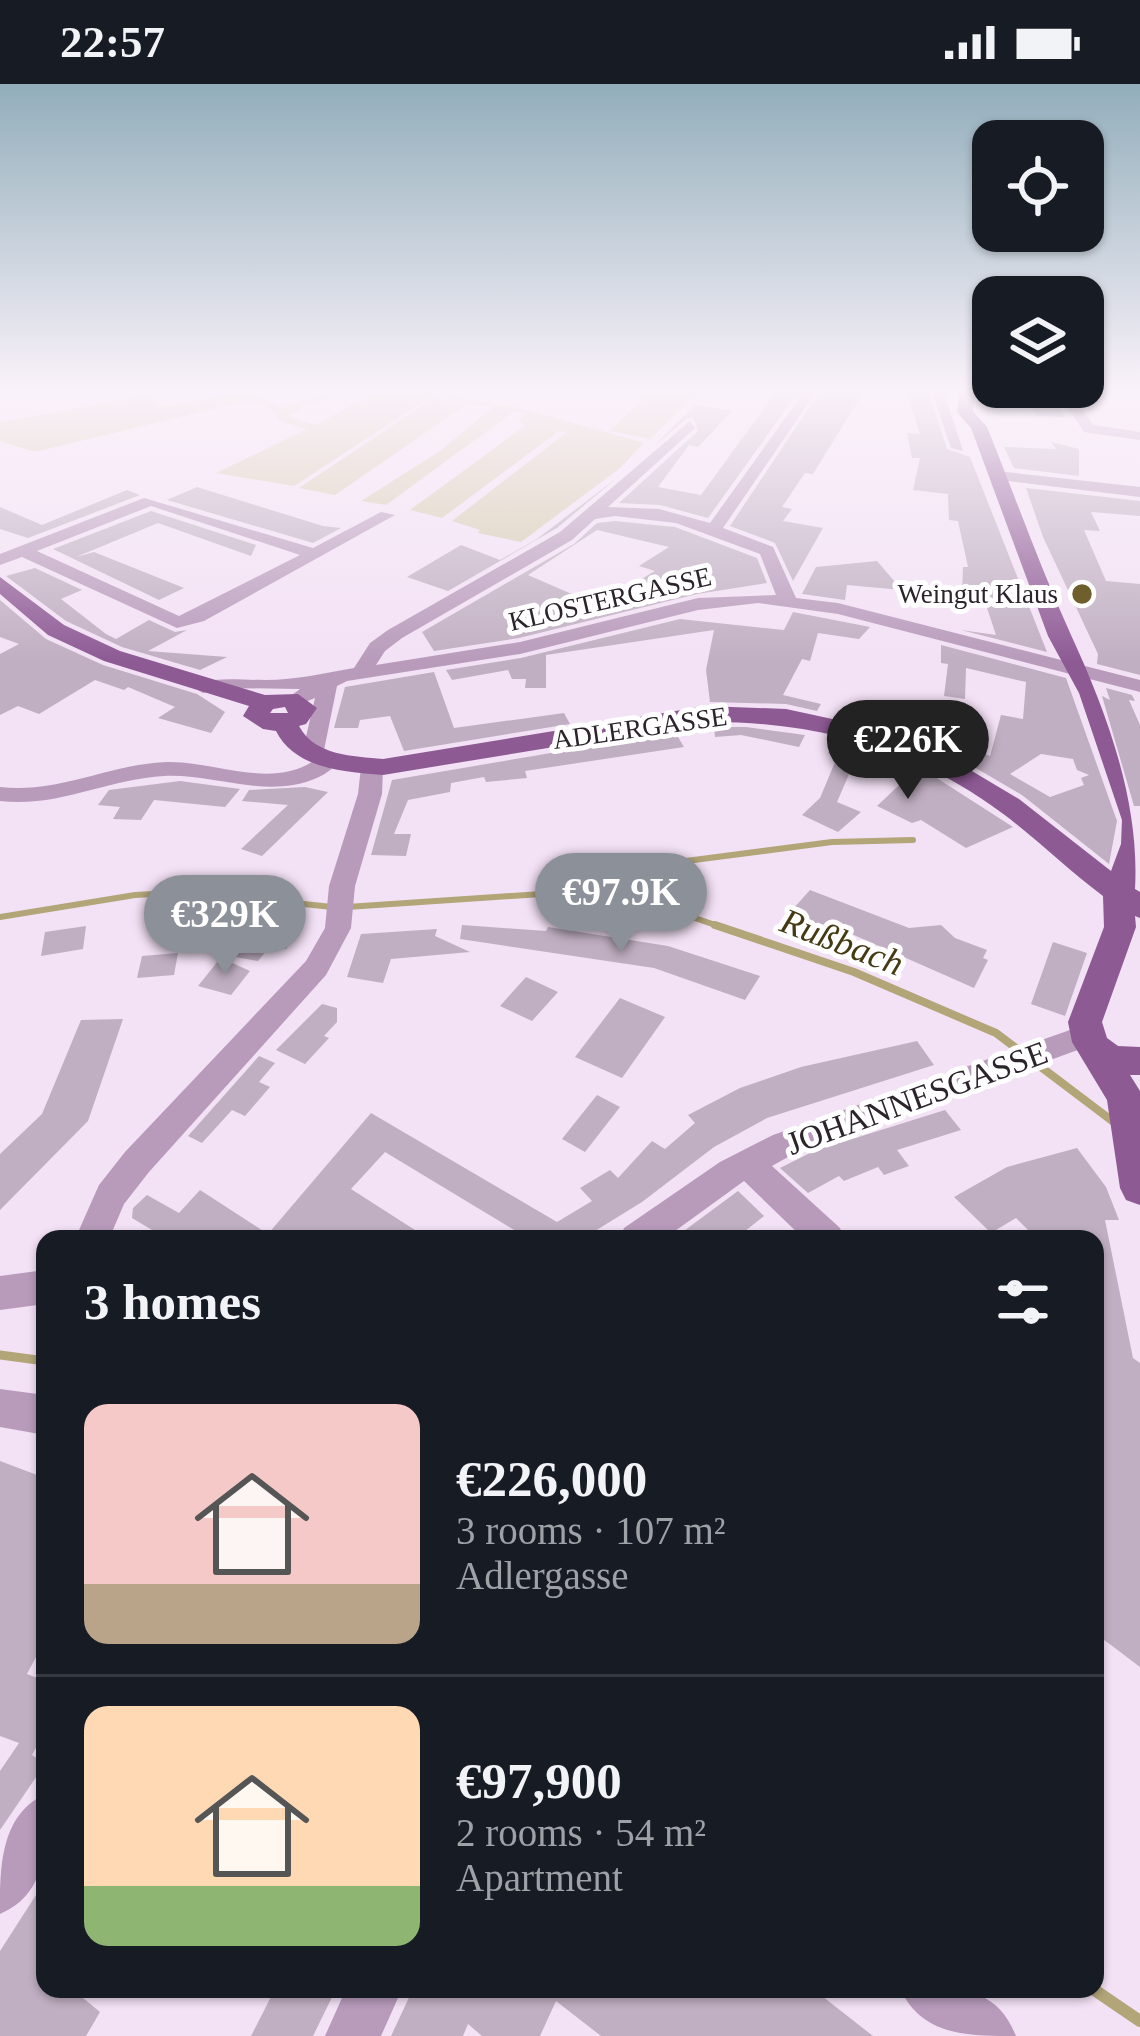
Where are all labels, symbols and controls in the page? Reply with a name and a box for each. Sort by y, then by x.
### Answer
text: 22:57 [60,17,165,67]
map controls [972,120,1104,408]
button: locate [972,120,1104,252]
button: layers [972,276,1104,408]
street label: KLOSTERGASSE [506,561,714,637]
place label: Weingut Klaus [897,579,1058,609]
marker: Weingut Klaus [1069,581,1095,607]
pin: €226K [824,700,992,802]
street label: ADLERGASSE [551,701,729,755]
text: €226K [854,717,962,760]
pin: €97.9K [523,853,719,955]
text: €97.9K [562,870,680,913]
pin: €329K [141,875,309,977]
text: €329K [171,892,279,935]
water label: Rußbach [774,900,909,984]
street label: JOHANNESGASSE [782,1034,1052,1162]
icon: filters [990,1269,1056,1335]
text: 3 homes [84,1274,261,1330]
text: €226,000 [456,1451,647,1507]
icon: home [180,1452,324,1596]
text: 3 rooms · 107 m² [456,1509,726,1552]
text: Adlergasse [456,1554,629,1597]
text: €97,900 [456,1753,622,1809]
icon: home [180,1754,324,1898]
text: 2 rooms · 54 m² [456,1811,706,1854]
text: Apartment [456,1856,623,1899]

